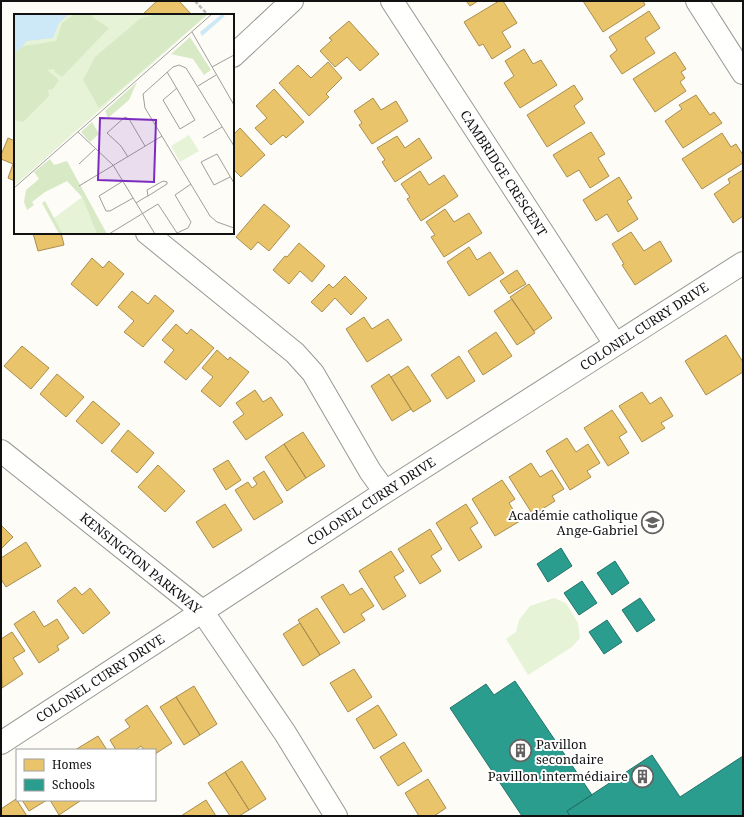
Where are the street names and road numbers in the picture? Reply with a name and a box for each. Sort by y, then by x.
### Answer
street label: CAMBRIDGE CRESCENT [456,106,552,240]
street label: COLONEL CURRY DRIVE [576,278,712,374]
street label: COLONEL CURRY DRIVE [303,453,439,549]
street label: KENSINGTON PARKWAY [76,508,206,618]
street label: COLONEL CURRY DRIVE [32,630,168,726]

